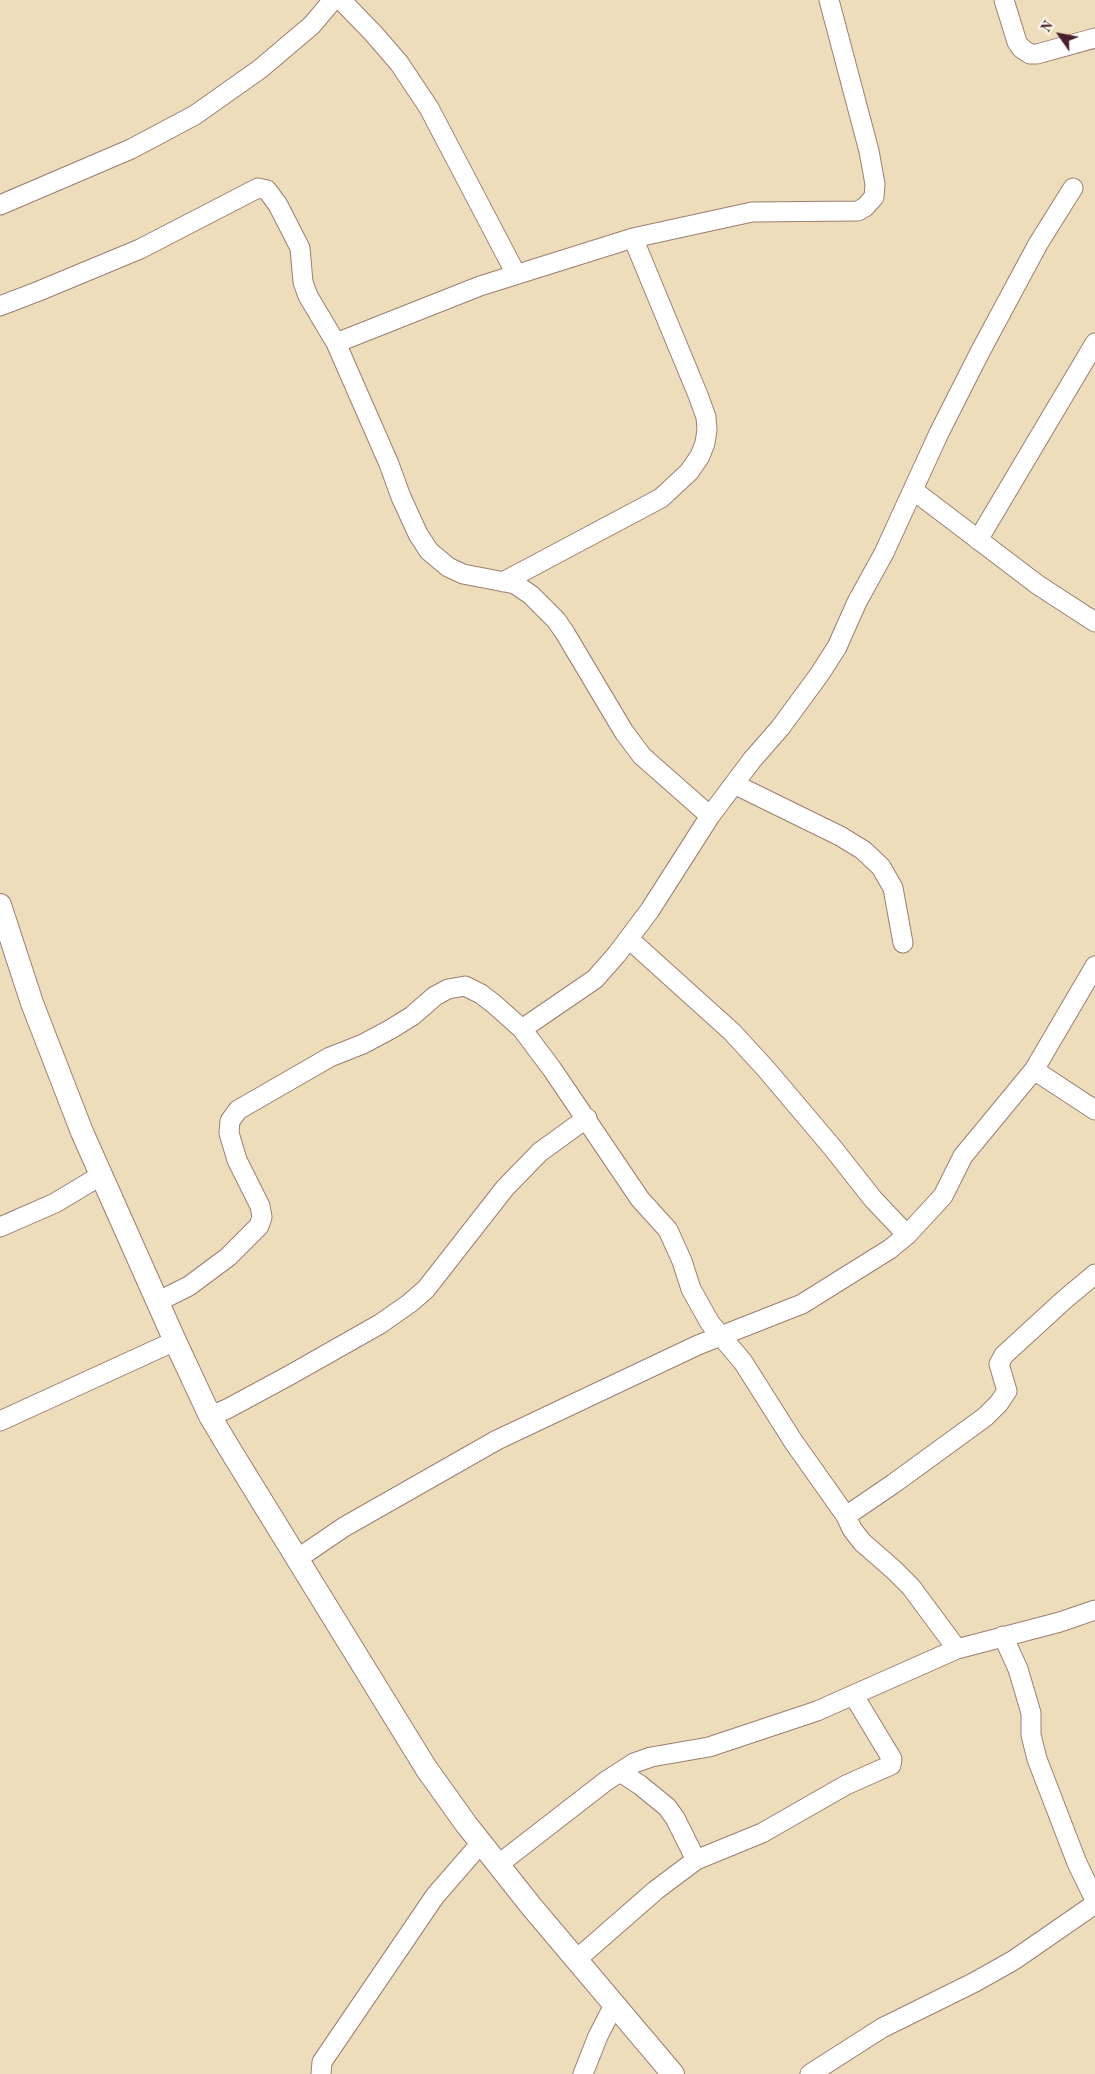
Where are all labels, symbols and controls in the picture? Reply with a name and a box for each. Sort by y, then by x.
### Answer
north arrow [1035,10,1085,60]
text: N [1039,19,1056,35]

